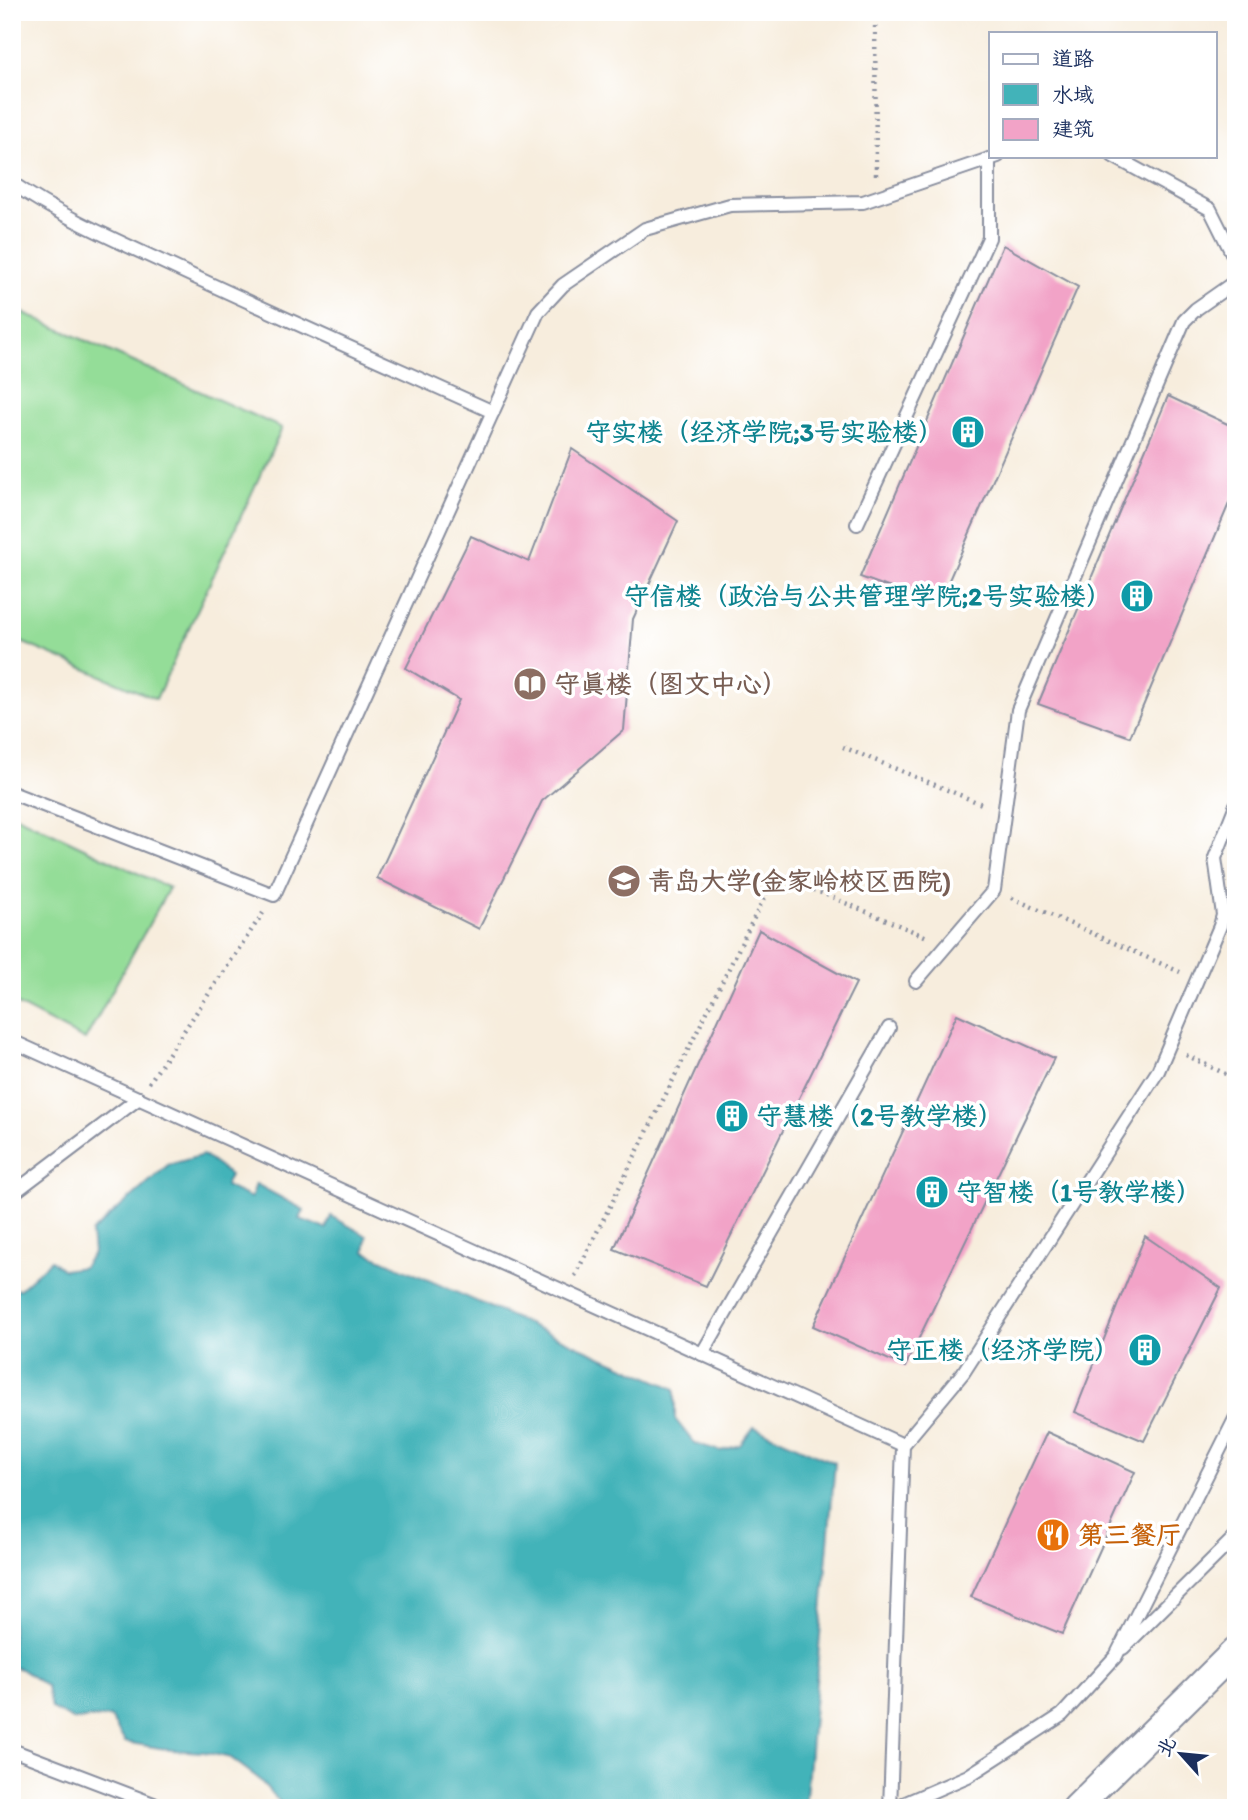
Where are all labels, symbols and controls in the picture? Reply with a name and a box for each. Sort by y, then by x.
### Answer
legend [989,32,1216,158]
text: 道路 [1052,46,1094,71]
text: 水域 [1052,82,1094,107]
text: 建筑 [1052,116,1094,141]
building icon: 守实楼（经济学院;3号实验楼） [949,413,987,451]
place label: 守实楼（经济学院;3号实验楼） [585,416,944,448]
building icon: 守信楼（政治与公共管理学院;2号实验楼） [1118,577,1156,615]
place label: 守信楼（政治与公共管理学院;2号实验楼） [624,580,1112,612]
library icon: 守真楼（图文中心） [511,665,549,703]
place label: 守真楼（图文中心） [554,668,788,700]
school or university icon: 青岛大学(金家岭校区西院) [605,862,643,900]
place label: 青岛大学(金家岭校区西院) [648,865,951,897]
building icon: 守慧楼（2号教学楼） [713,1097,751,1135]
place label: 守慧楼（2号教学楼） [756,1100,1004,1132]
building icon: 守智楼（1号教学楼） [913,1173,951,1211]
place label: 守智楼（1号教学楼） [956,1176,1202,1208]
building icon: 守正楼（经济学院） [1126,1331,1164,1369]
place label: 守正楼（经济学院） [886,1334,1120,1366]
restaurant icon: 第三餐厅 [1034,1516,1072,1554]
place label: 第三餐厅 [1078,1519,1182,1551]
north arrow [1146,1718,1216,1788]
text: 北 [1152,1733,1181,1760]

